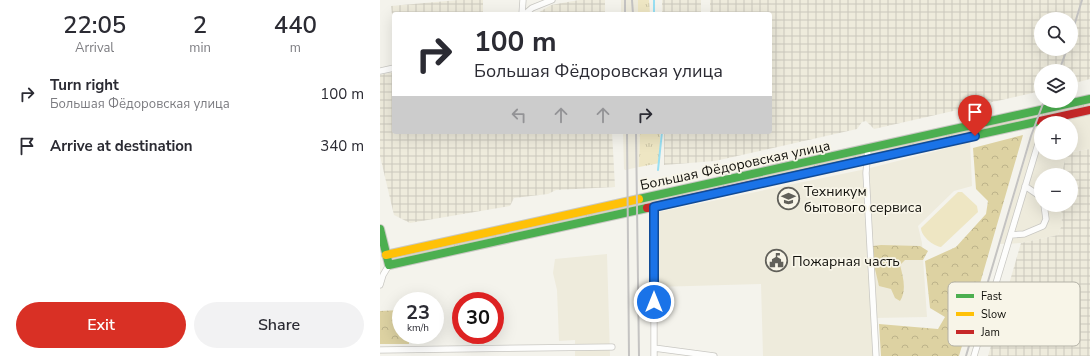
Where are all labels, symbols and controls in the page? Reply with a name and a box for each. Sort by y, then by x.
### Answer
text: 22:05 [63,9,126,41]
text: 2 [193,9,207,41]
text: 440 [274,9,317,41]
map controls [1034,12,1078,212]
button: search [1034,12,1078,56]
text: 100 m [474,23,557,61]
icon: right [408,28,460,80]
text: Arrival [75,39,114,57]
text: min [189,39,211,57]
text: m [290,39,301,57]
text: Большая Фёдоровская улица [474,59,723,83]
button: layers [1034,64,1078,108]
text: Turn right [50,75,119,95]
icon: right [16,83,38,105]
text: 100 m [320,84,364,104]
text: Большая Фёдоровская улица [50,95,230,113]
pin [958,95,992,136]
icon: arrive [964,101,986,123]
icon: left [508,104,530,126]
icon: ahead [550,104,572,126]
icon: ahead [592,104,614,126]
icon: right [634,104,656,126]
button: + [1034,116,1078,160]
icon: arrive [16,135,38,157]
text: Arrive at destination [50,136,193,156]
text: 340 m [320,136,364,156]
street label: Большая Фёдоровская улица [638,136,832,195]
button: − [1034,168,1078,212]
place label: Техникум бытового сервиса [804,182,922,217]
school or university icon: Техникум бытового сервиса [775,186,801,212]
public building icon: Пожарная часть [763,248,789,274]
place label: Пожарная часть [792,252,900,271]
position arrow [633,281,675,323]
legend [948,282,1080,346]
text: Fast [981,289,1002,304]
speed limit sign: 30 [452,292,504,344]
text: 23 [406,299,430,326]
button: Exit [16,302,186,348]
button: Share [194,302,364,348]
text: Slow [981,307,1006,322]
text: km/h [407,321,429,335]
text: Jam [980,325,1000,340]

